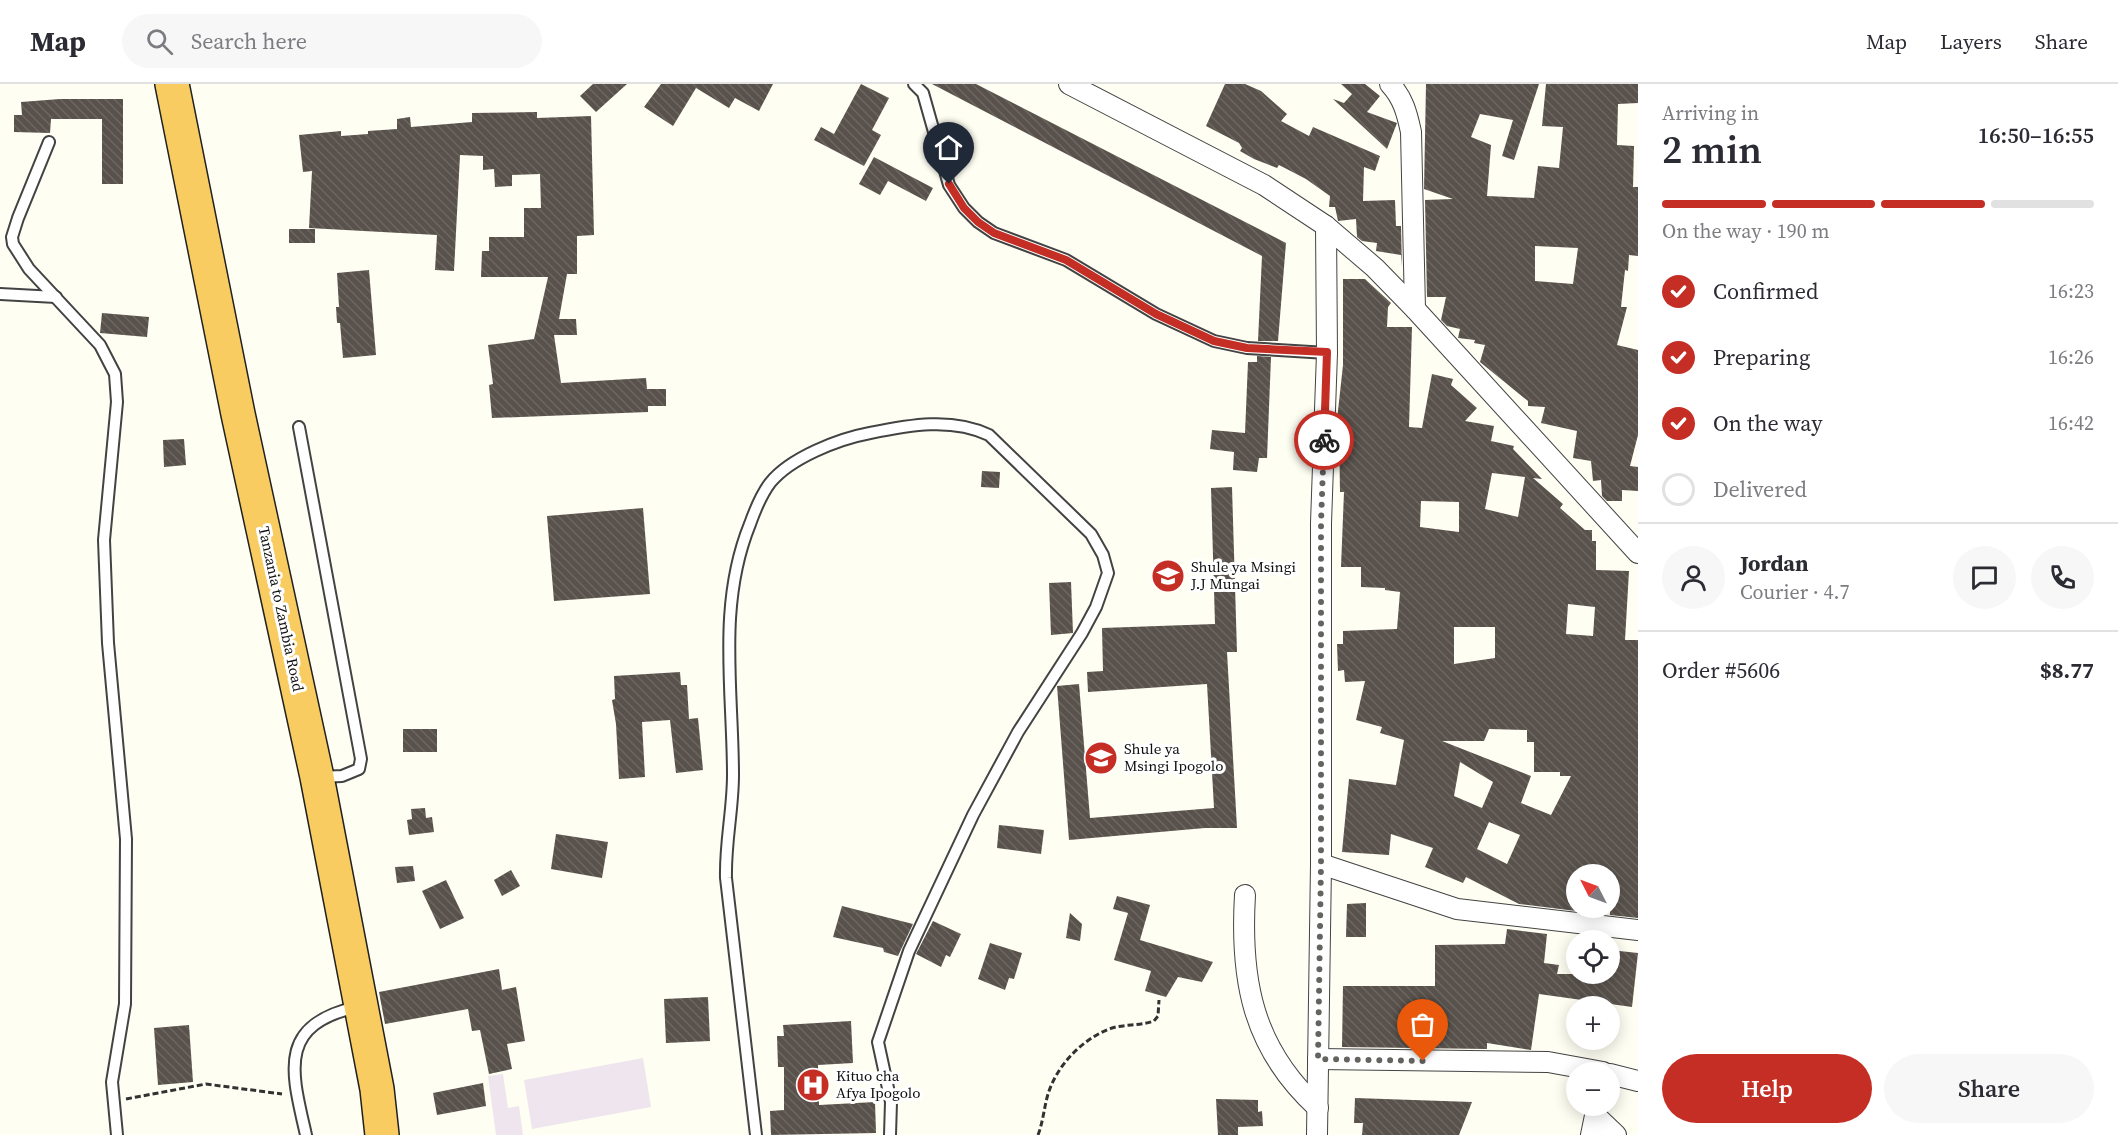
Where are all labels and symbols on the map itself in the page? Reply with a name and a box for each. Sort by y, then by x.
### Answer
pin [923,122,974,184]
courier [1294,410,1354,470]
street label: Tanzania to Zambia Road [254,524,309,694]
place label: Shule ya Msingi J.J Mungai [1190,556,1296,594]
school or university icon: Shule ya Msingi J.J Mungai [1150,558,1186,594]
place label: Shule ya Msingi Ipogolo [1124,738,1224,776]
school or university icon: Shule ya Msingi Ipogolo [1083,740,1119,776]
north arrow [1566,864,1620,918]
pin [1397,999,1448,1061]
place label: Kituo cha Afya Ipogolo [836,1065,921,1103]
hospital icon: Kituo cha Afya Ipogolo [795,1067,831,1103]

